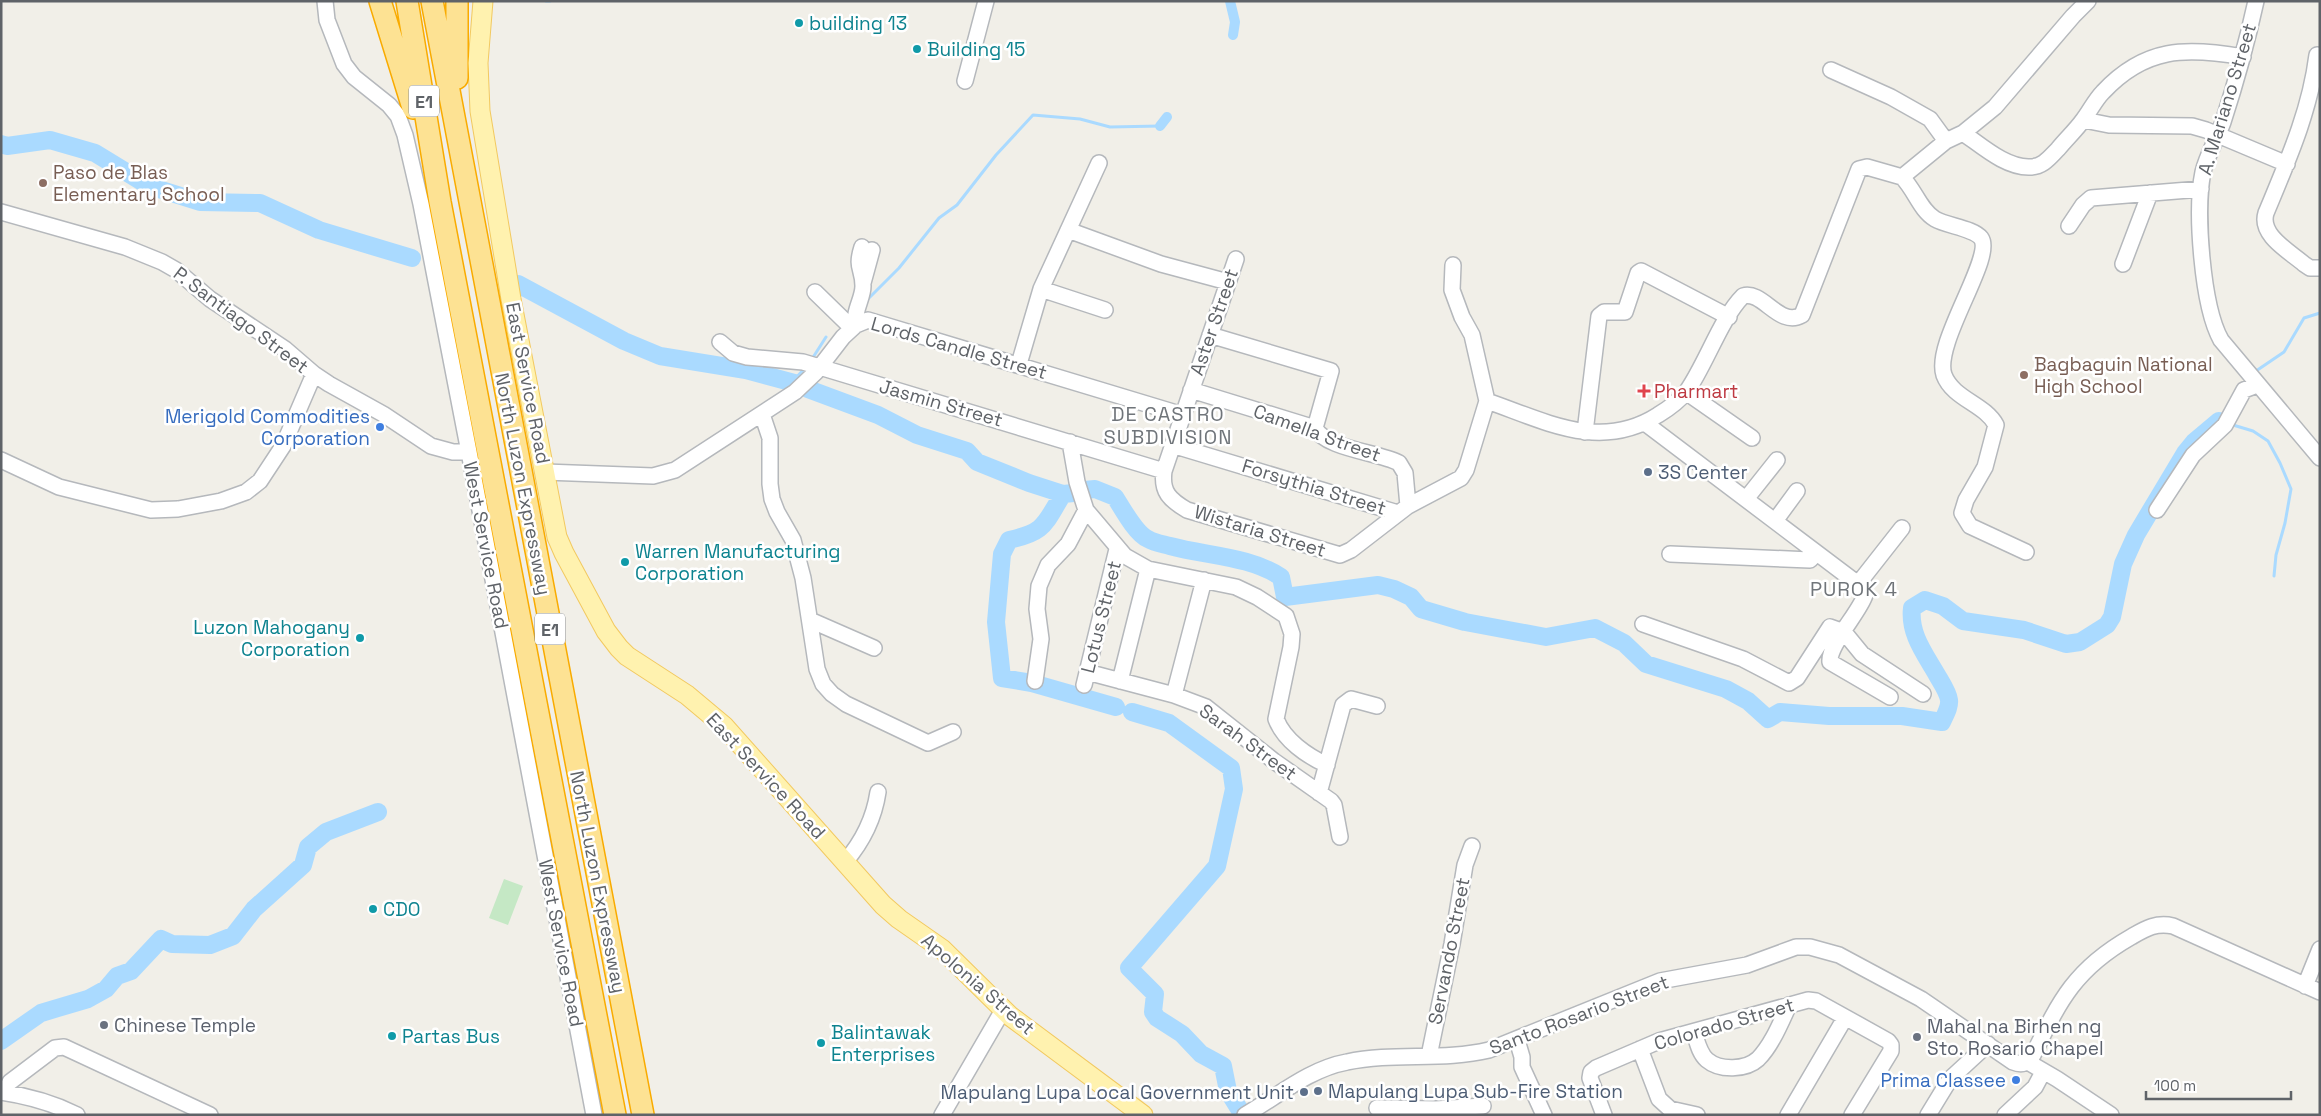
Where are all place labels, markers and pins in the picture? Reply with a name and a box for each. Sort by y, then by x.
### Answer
place label: building 13 [809,11,907,36]
marker: building 13 [793,17,805,29]
place label: Building 15 [927,37,1025,62]
marker: Building 15 [911,43,923,55]
place label: Paso de Blas Elementary School [53,160,225,207]
marker: Paso de Blas Elementary School [37,177,49,189]
place label: Bagbaguin National High School [2034,352,2213,399]
marker: Bagbaguin National High School [2018,369,2030,381]
place label: Pharmart [1654,379,1738,404]
marker: Pharmart [1638,385,1650,397]
place label: Merigold Commodities Corporation [165,404,370,451]
marker: Merigold Commodities Corporation [374,421,386,433]
place label: 3S Center [1658,460,1748,485]
marker: 3S Center [1642,466,1654,478]
place label: Warren Manufacturing Corporation [635,539,841,586]
marker: Warren Manufacturing Corporation [619,556,631,568]
place label: Luzon Mahogany Corporation [193,615,350,662]
marker: Luzon Mahogany Corporation [354,632,366,644]
place label: CDO [383,897,421,922]
marker: CDO [367,903,379,915]
place label: Chinese Temple [114,1013,256,1038]
place label: Mahal na Birhen ng Sto. Rosario Chapel [1927,1014,2104,1061]
marker: Chinese Temple [98,1019,110,1031]
place label: Balintawak Enterprises [831,1020,935,1067]
place label: Partas Bus [402,1024,500,1049]
marker: Partas Bus [386,1030,398,1042]
marker: Mahal na Birhen ng Sto. Rosario Chapel [1911,1031,1923,1043]
marker: Balintawak Enterprises [815,1037,827,1049]
place label: Prima Classee [1880,1068,2006,1093]
marker: Prima Classee [2010,1074,2022,1086]
place label: Mapulang Lupa Sub-Fire Station [1328,1079,1623,1104]
place label: Mapulang Lupa Local Government Unit [941,1080,1294,1105]
marker: Mapulang Lupa Sub-Fire Station [1312,1085,1324,1097]
marker: Mapulang Lupa Local Government Unit [1298,1086,1310,1098]

